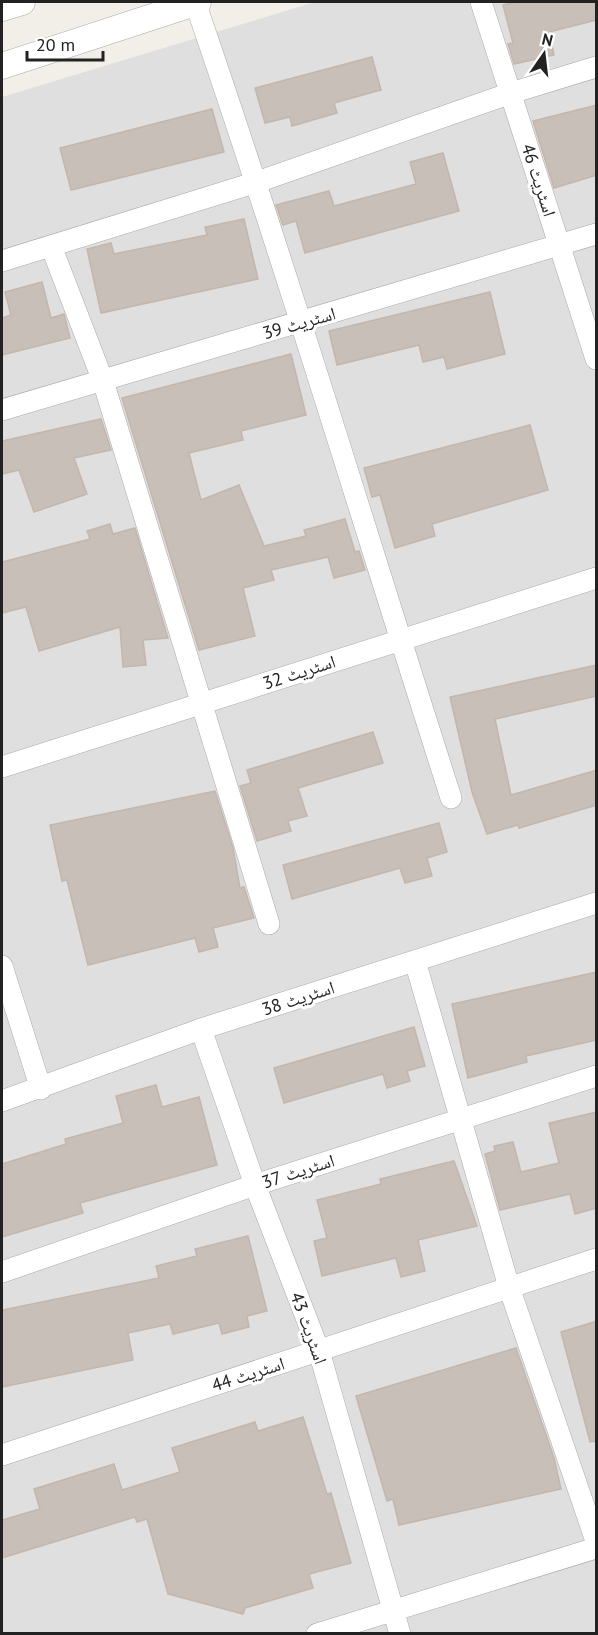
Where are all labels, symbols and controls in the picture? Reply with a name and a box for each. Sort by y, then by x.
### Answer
scale bar [27,24,104,62]
north arrow [514,24,574,84]
text: N [540,28,555,50]
text: 20 m [36,33,75,56]
street label: اسٹریٹ 46 [516,141,562,219]
street label: اسٹریٹ 39 [260,302,338,344]
street label: اسٹریٹ 32 [260,649,338,695]
street label: اسٹریٹ 38 [259,975,337,1021]
street label: اسٹریٹ 37 [259,1148,337,1194]
street label: اسٹریٹ 43 [285,1289,333,1367]
street label: اسٹریٹ 44 [209,1351,287,1397]

